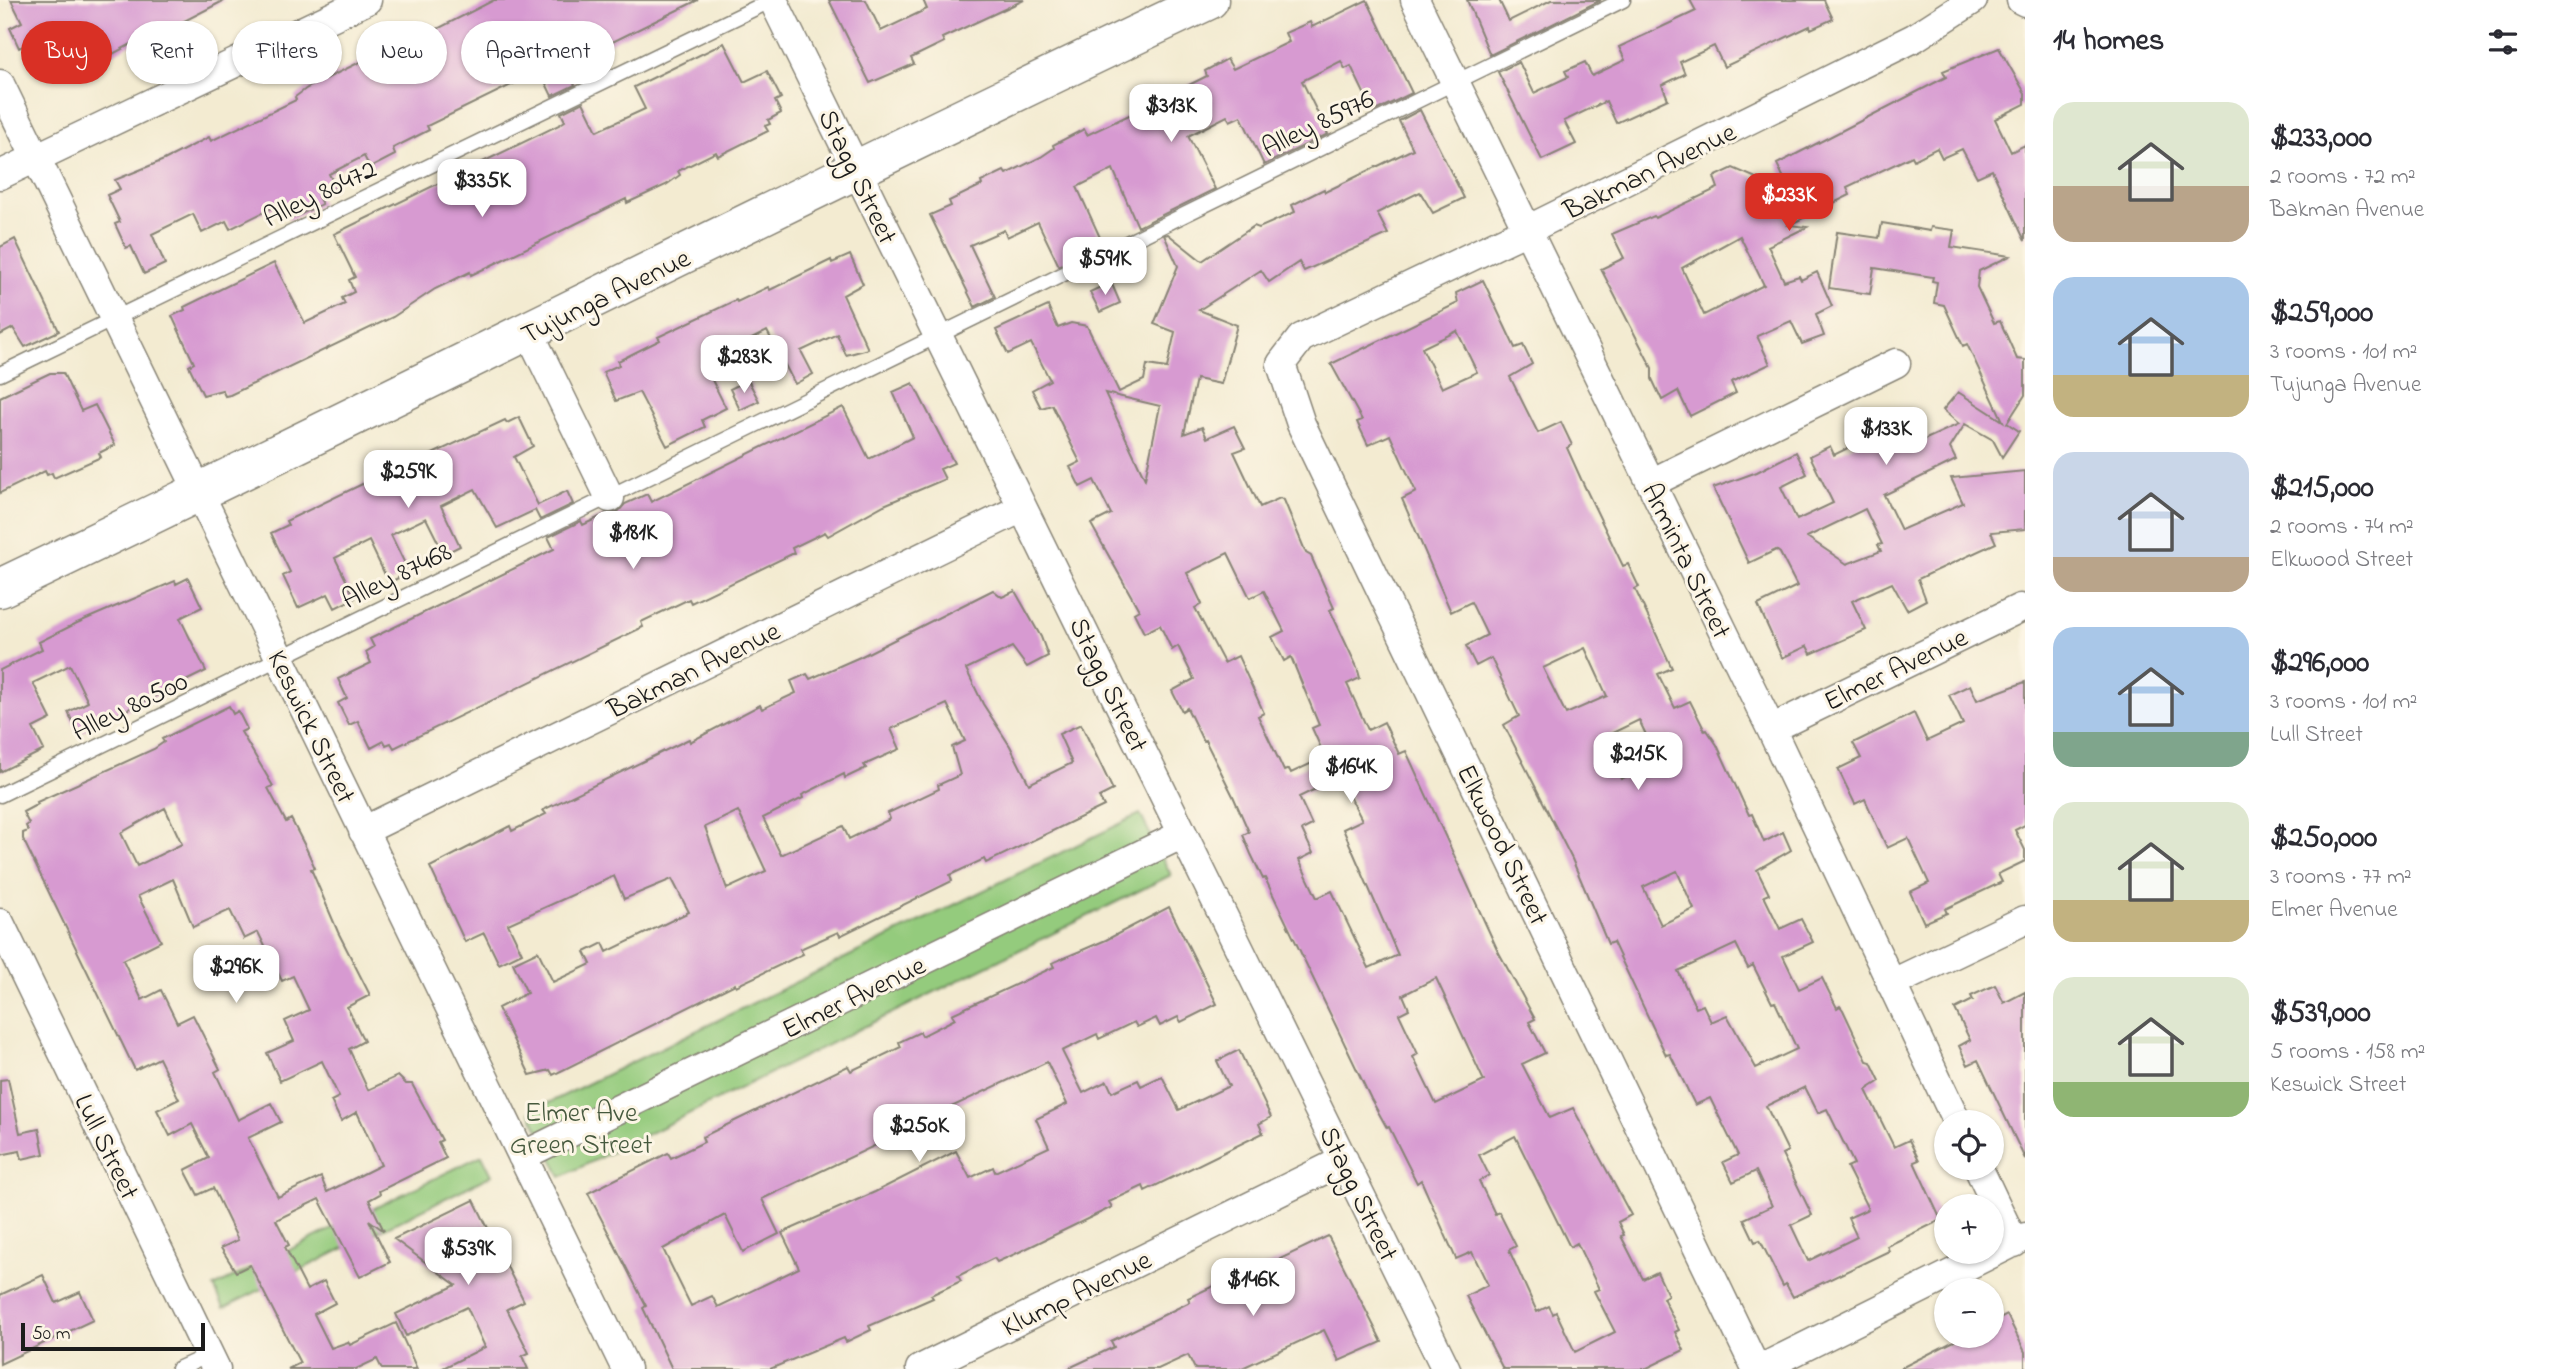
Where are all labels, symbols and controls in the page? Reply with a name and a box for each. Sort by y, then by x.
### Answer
text: 14 homes [2053,20,2164,64]
chip: Buy [21,21,112,84]
chip: Rent [126,21,218,84]
chip: Filters [232,21,342,84]
chip: New [356,21,447,84]
chip: Apartment [461,21,615,84]
icon: filters [2484,23,2522,61]
street label: Alley 85976 [1255,80,1382,170]
pin: $313K [1122,85,1220,144]
text: $313K [1145,90,1197,123]
street label: Stagg Street [806,103,906,252]
street label: Bakman Avenue [1556,113,1744,233]
text: $233,000 [2270,117,2372,161]
icon: home [2109,130,2193,214]
street label: Alley 80472 [257,150,384,240]
pin: $335K [433,160,531,219]
text: 2 rooms · 72 m² [2270,161,2416,194]
text: $335K [453,165,511,198]
pin: $233K [1740,174,1838,233]
text: $233K [1761,179,1817,212]
text: Bakman Avenue [2270,194,2424,227]
pin: $591K [1056,238,1154,297]
street label: Tujunga Avenue [515,239,699,357]
text: $591K [1079,243,1131,276]
text: $259,000 [2270,292,2373,336]
icon: home [2109,305,2193,389]
pin: $283K [695,336,793,395]
text: 3 rooms · 101 m² [2270,336,2417,369]
text: $283K [717,341,771,374]
text: Tujunga Avenue [2270,369,2421,402]
pin: $133K [1837,407,1935,467]
text: $133K [1860,413,1912,446]
pin: $259K [359,450,457,510]
text: $259K [380,456,436,489]
text: $215,000 [2270,467,2374,511]
street label: Arminta Street [1629,477,1740,646]
icon: home [2109,480,2193,564]
text: 2 rooms · 74 m² [2270,511,2414,544]
pin: $181K [584,512,682,571]
text: $181K [609,517,657,550]
street label: Alley 87468 [335,533,460,621]
text: Elkwood Street [2270,544,2413,577]
street label: Stagg Street [1057,611,1157,760]
street label: Bakman Avenue [600,612,788,732]
street label: Elmer Avenue [1818,618,1976,724]
text: $296,000 [2270,642,2369,686]
street label: Keswick Street [255,644,365,811]
icon: home [2109,655,2193,739]
street label: Alley 80500 [66,662,196,754]
text: 3 rooms · 101 m² [2270,686,2417,719]
text: Lull Street [2270,719,2363,752]
pin: $215K [1589,732,1687,792]
text: $215K [1610,738,1666,771]
pin: $164K [1302,746,1400,805]
text: $164K [1325,751,1377,784]
street label: Elkwood Street [1444,758,1558,933]
text: $250,000 [2270,817,2377,861]
icon: home [2109,830,2193,914]
text: 3 rooms · 77 m² [2270,861,2412,894]
text: Elmer Avenue [2270,894,2398,927]
pin: $296K [187,946,285,1005]
street label: Elmer Avenue [776,946,934,1052]
text: $296K [209,951,263,984]
text: $539,000 [2270,992,2371,1036]
icon: home [2109,1005,2193,1089]
text: 5 rooms · 158 m² [2270,1036,2425,1069]
text: Keswick Street [2270,1069,2406,1102]
street label: Lull Street [62,1088,148,1207]
park label: Elmer Ave Green Street [510,1094,652,1167]
pin: $250K [870,1104,968,1164]
text: $250K [889,1110,949,1143]
map controls [1934,1110,2004,1348]
button: locate [1934,1110,2004,1180]
street label: Stagg Street [1307,1120,1407,1269]
button: + [1934,1194,2004,1264]
pin: $539K [419,1228,517,1287]
text: $539K [441,1233,495,1266]
street label: Klump Avenue [996,1241,1160,1349]
pin: $146K [1204,1258,1302,1318]
text: $146K [1227,1264,1279,1297]
button: − [1934,1278,2004,1348]
scale bar [21,1320,205,1352]
text: 50 m [32,1321,71,1348]

